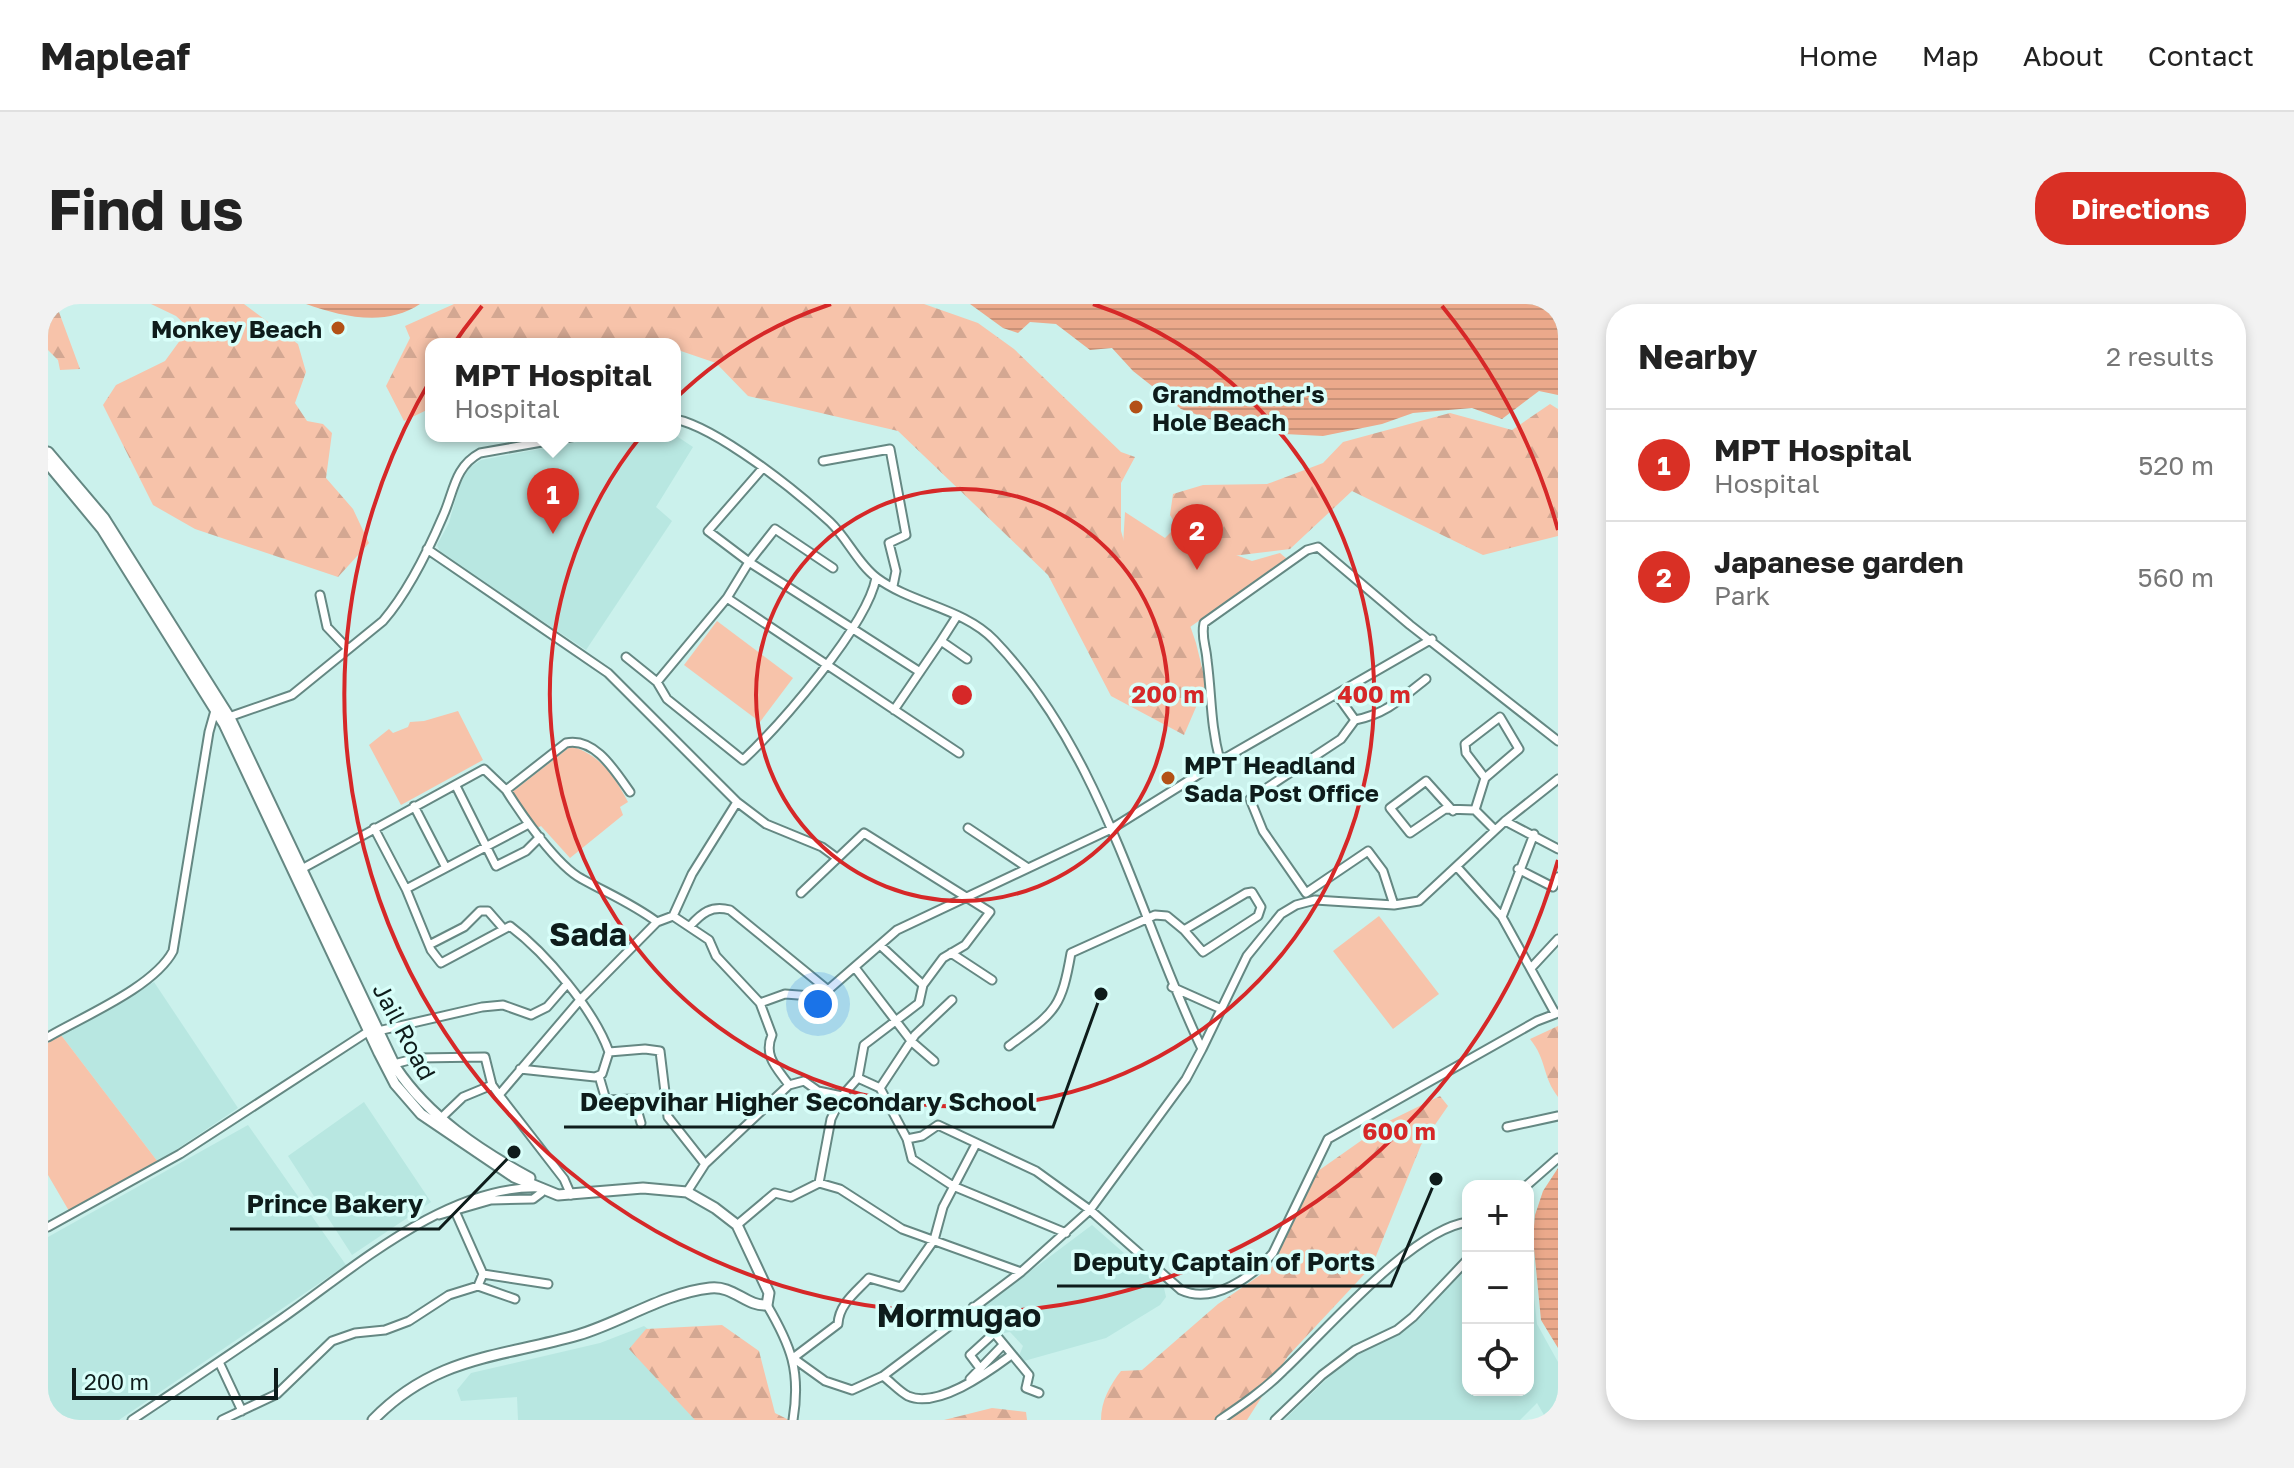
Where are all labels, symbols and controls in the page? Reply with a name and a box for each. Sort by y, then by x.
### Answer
text: Mapleaf [40,33,190,78]
text: Home [1799,39,1878,72]
text: Map [1922,39,1979,72]
text: About [2023,39,2104,72]
text: Contact [2148,39,2254,72]
button: Directions [2035,172,2246,245]
text: Find us [48,175,244,242]
place label: Monkey Beach [151,314,322,343]
marker: Monkey Beach [329,319,347,337]
text: Nearby [1638,336,1758,376]
popup [425,338,681,442]
text: 2 results [2106,341,2214,372]
text: MPT Hospital [454,357,652,393]
place label: Grandmother's Hole Beach [1152,379,1325,436]
text: Hospital [454,393,560,424]
marker: Grandmother's Hole Beach [1127,398,1145,416]
text: MPT Hospital [1714,432,1912,468]
text: 1 [1657,450,1671,481]
text: 520 m [2138,450,2214,481]
pin: 1 [527,468,579,534]
text: Hospital [1714,468,1820,499]
pin: 2 [1171,504,1223,570]
text: Japanese garden [1714,544,1964,580]
text: 2 [1656,562,1672,593]
text: 560 m [2138,562,2214,593]
text: Park [1714,580,1770,611]
text: 200 m [1132,679,1204,708]
text: 400 m [1337,679,1411,708]
centre of rings [948,681,976,709]
place label: MPT Headland Sada Post Office [1184,750,1379,807]
marker: MPT Headland Sada Post Office [1159,769,1177,787]
district label: Sada [549,915,627,953]
street label: Jail Road [367,977,443,1085]
your location [798,984,838,1024]
callout: Deepvihar Higher Secondary School [564,1077,1053,1127]
text: Deepvihar Higher Secondary School [580,1086,1037,1117]
text: 600 m [1362,1116,1436,1145]
callout: Prince Bakery [230,1179,439,1229]
map controls [1462,1180,1534,1396]
button: + [1462,1180,1534,1252]
text: Prince Bakery [247,1188,424,1219]
callout: Deputy Captain of Ports [1057,1236,1391,1286]
text: Deputy Captain of Ports [1073,1246,1375,1277]
button: − [1462,1252,1534,1324]
district label: Mormugao [877,1296,1041,1334]
button: locate [1462,1324,1534,1396]
scale bar [72,1364,278,1400]
text: 200 m [84,1368,149,1395]

